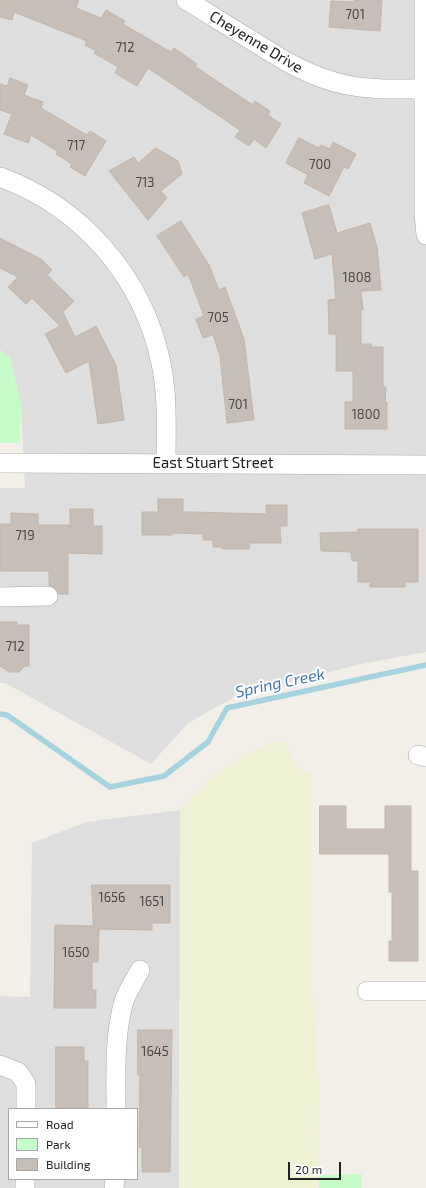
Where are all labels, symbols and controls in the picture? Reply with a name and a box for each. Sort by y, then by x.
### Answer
street label: Cheyenne Drive [206,7,306,77]
house number: 701 [345,7,365,23]
house number: 712 [115,40,135,56]
house number: 717 [67,138,85,154]
house number: 700 [309,157,331,173]
house number: 713 [135,175,155,191]
house number: 1808 [343,270,371,286]
house number: 705 [207,310,229,326]
house number: 701 [228,397,248,413]
house number: 1800 [352,407,380,423]
street label: East Stuart Street [153,454,273,472]
house number: 719 [15,528,35,544]
house number: 712 [5,639,25,655]
water label: Spring Creek [233,664,327,702]
house number: 1656 [98,890,126,906]
house number: 1651 [140,894,164,910]
house number: 1650 [62,945,90,961]
house number: 1645 [141,1044,169,1060]
legend [8,1108,138,1180]
text: Road [46,1117,74,1131]
text: Park [46,1137,71,1151]
scale bar [290,1154,343,1180]
text: Building [46,1157,90,1171]
text: 20 m [295,1162,322,1176]

